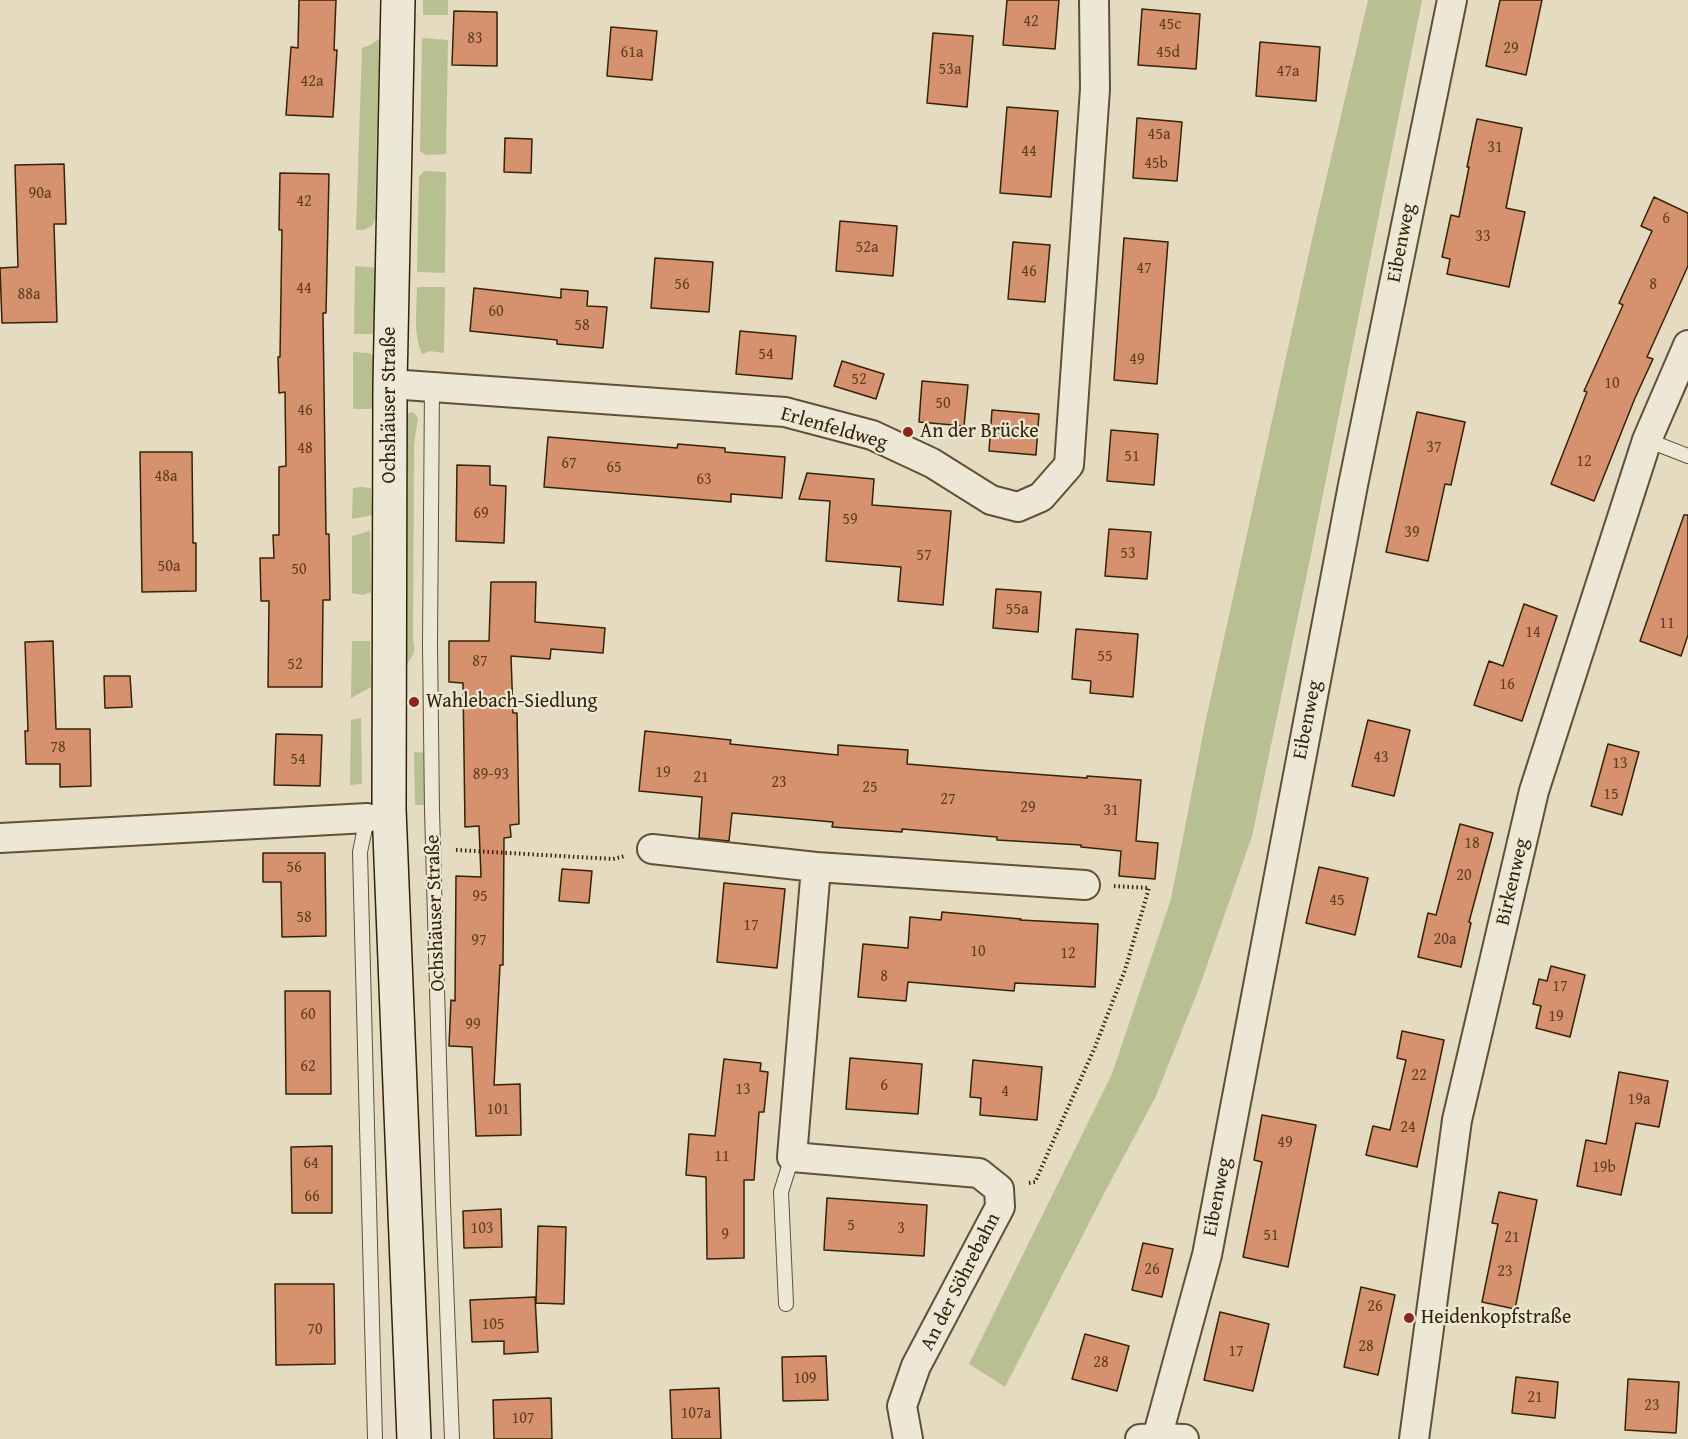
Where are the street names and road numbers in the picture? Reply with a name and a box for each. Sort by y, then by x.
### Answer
street label: Eibenweg [1383,202,1421,284]
street label: Ochshäuser Straße [378,327,402,483]
street label: Erlenfeldweg [778,402,890,456]
street label: Eibenweg [1289,679,1327,761]
street label: Ochshäuser Straße [421,834,451,992]
street label: Birkenweg [1491,836,1535,928]
street label: Eibenweg [1199,1156,1237,1238]
street label: An der Söhrebahn [916,1209,1006,1355]

